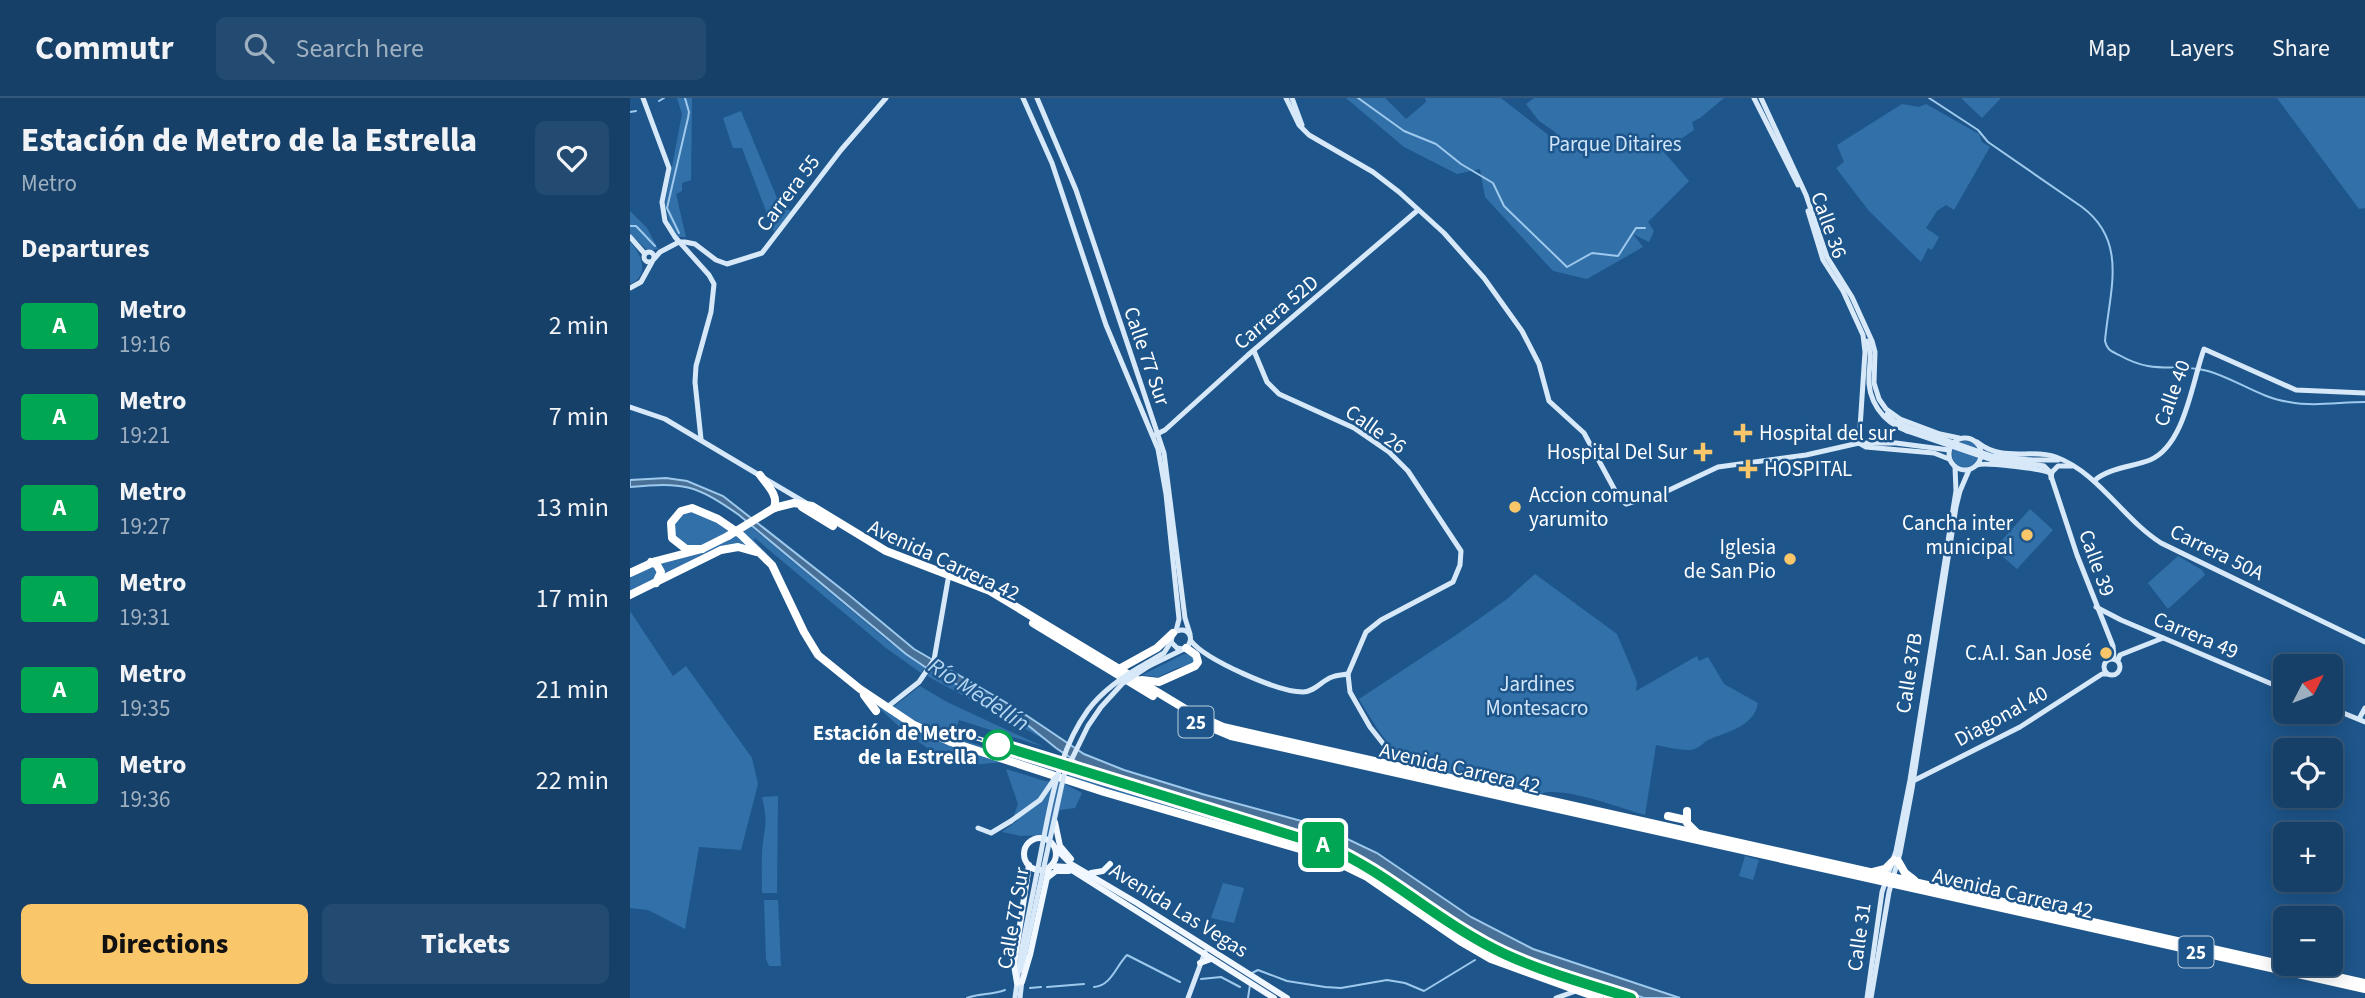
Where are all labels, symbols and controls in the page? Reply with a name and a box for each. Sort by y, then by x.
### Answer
search box [216,17,706,80]
text: Commutr [35,25,174,72]
icon: search [240,29,278,67]
text: Search here [296,30,424,67]
text: Map [2088,31,2131,66]
text: Layers [2169,31,2234,66]
text: Share [2272,31,2330,66]
text: Estación de Metro de la Estrella [21,117,477,164]
button: heart [535,121,609,195]
park label: Parque Ditaires [1548,129,1682,159]
street label: Carrera 55 [749,148,827,238]
text: Metro [21,167,77,200]
street label: Calle 36 [1803,188,1855,262]
text: Departures [21,230,149,267]
street label: Carrera 52D [1227,267,1325,357]
text: Metro [119,291,187,328]
street label: Calle 77 Sur [1116,302,1178,410]
text: 2 min [549,307,609,344]
text: A [53,308,66,343]
text: 19:16 [119,328,170,361]
street label: Calle 40 [2146,356,2198,430]
text: Metro [119,382,187,419]
street label: Calle 26 [1339,397,1413,461]
text: 7 min [549,398,609,435]
text: A [53,399,66,434]
place label: Hospital del sur [1759,418,1896,448]
text: 19:21 [119,419,170,452]
marker: Hospital del sur [1733,423,1753,443]
place label: Hospital Del Sur [1547,437,1688,467]
marker: Hospital Del Sur [1693,442,1713,462]
place label: HOSPITAL [1764,454,1852,484]
marker: HOSPITAL [1738,459,1758,479]
text: Metro [119,473,187,510]
place label: Accion comunal yarumito [1529,480,1668,534]
text: 13 min [536,489,609,526]
text: A [53,490,66,525]
marker: Accion comunal yarumito [1507,499,1523,515]
place label: Cancha inter municipal [1902,508,2014,562]
text: 19:27 [119,510,170,543]
street label: Avenida Carrera 42 [863,512,1025,608]
street label: Carrera 50A [2165,516,2270,588]
street label: Calle 39 [2071,526,2123,600]
marker: Cancha inter municipal [2019,527,2035,543]
place label: Iglesia de San Pio [1684,532,1776,586]
marker: Iglesia de San Pio [1782,551,1798,567]
text: Metro [119,564,187,601]
text: 17 min [536,580,609,617]
text: A [53,581,66,616]
text: 19:31 [119,601,170,634]
street label: Carrera 49 [2149,604,2243,666]
street label: Calle 37B [1888,631,1930,715]
place label: C.A.I. San José [1965,638,2092,668]
marker: C.A.I. San José [2098,645,2114,661]
water label: Río Medellín [922,649,1036,739]
north arrow [2273,654,2343,724]
map controls [2273,654,2343,976]
text: Metro [119,655,187,692]
park label: Jardines Montesacro [1486,669,1588,723]
text: 21 min [536,671,609,708]
text: A [53,672,66,707]
street label: Diagonal 40 [1949,678,2053,754]
text: 19:35 [119,692,170,725]
road number: 25 [1178,706,1214,737]
place label: Estación de Metro de la Estrella [813,718,977,772]
marker: Estación de Metro de la Estrella [983,730,1013,760]
street label: Avenida Carrera 42 [1377,735,1543,801]
button: locate [2273,738,2343,808]
text: Metro [119,746,187,783]
text: 22 min [536,762,609,799]
text: A [53,763,66,798]
text: 19:36 [119,783,170,816]
line badge: A [1300,822,1346,868]
button: + [2273,822,2343,892]
text: A [1316,827,1330,862]
street label: Avenida Las Vegas [1104,855,1254,965]
street label: Avenida Carrera 42 [1930,860,2096,926]
street label: Calle 77 Sur [989,864,1037,971]
street label: Calle 31 [1839,901,1879,973]
button: Directions [21,904,308,984]
button: Tickets [322,904,609,984]
button: − [2273,906,2343,976]
road number: 25 [2178,936,2214,968]

